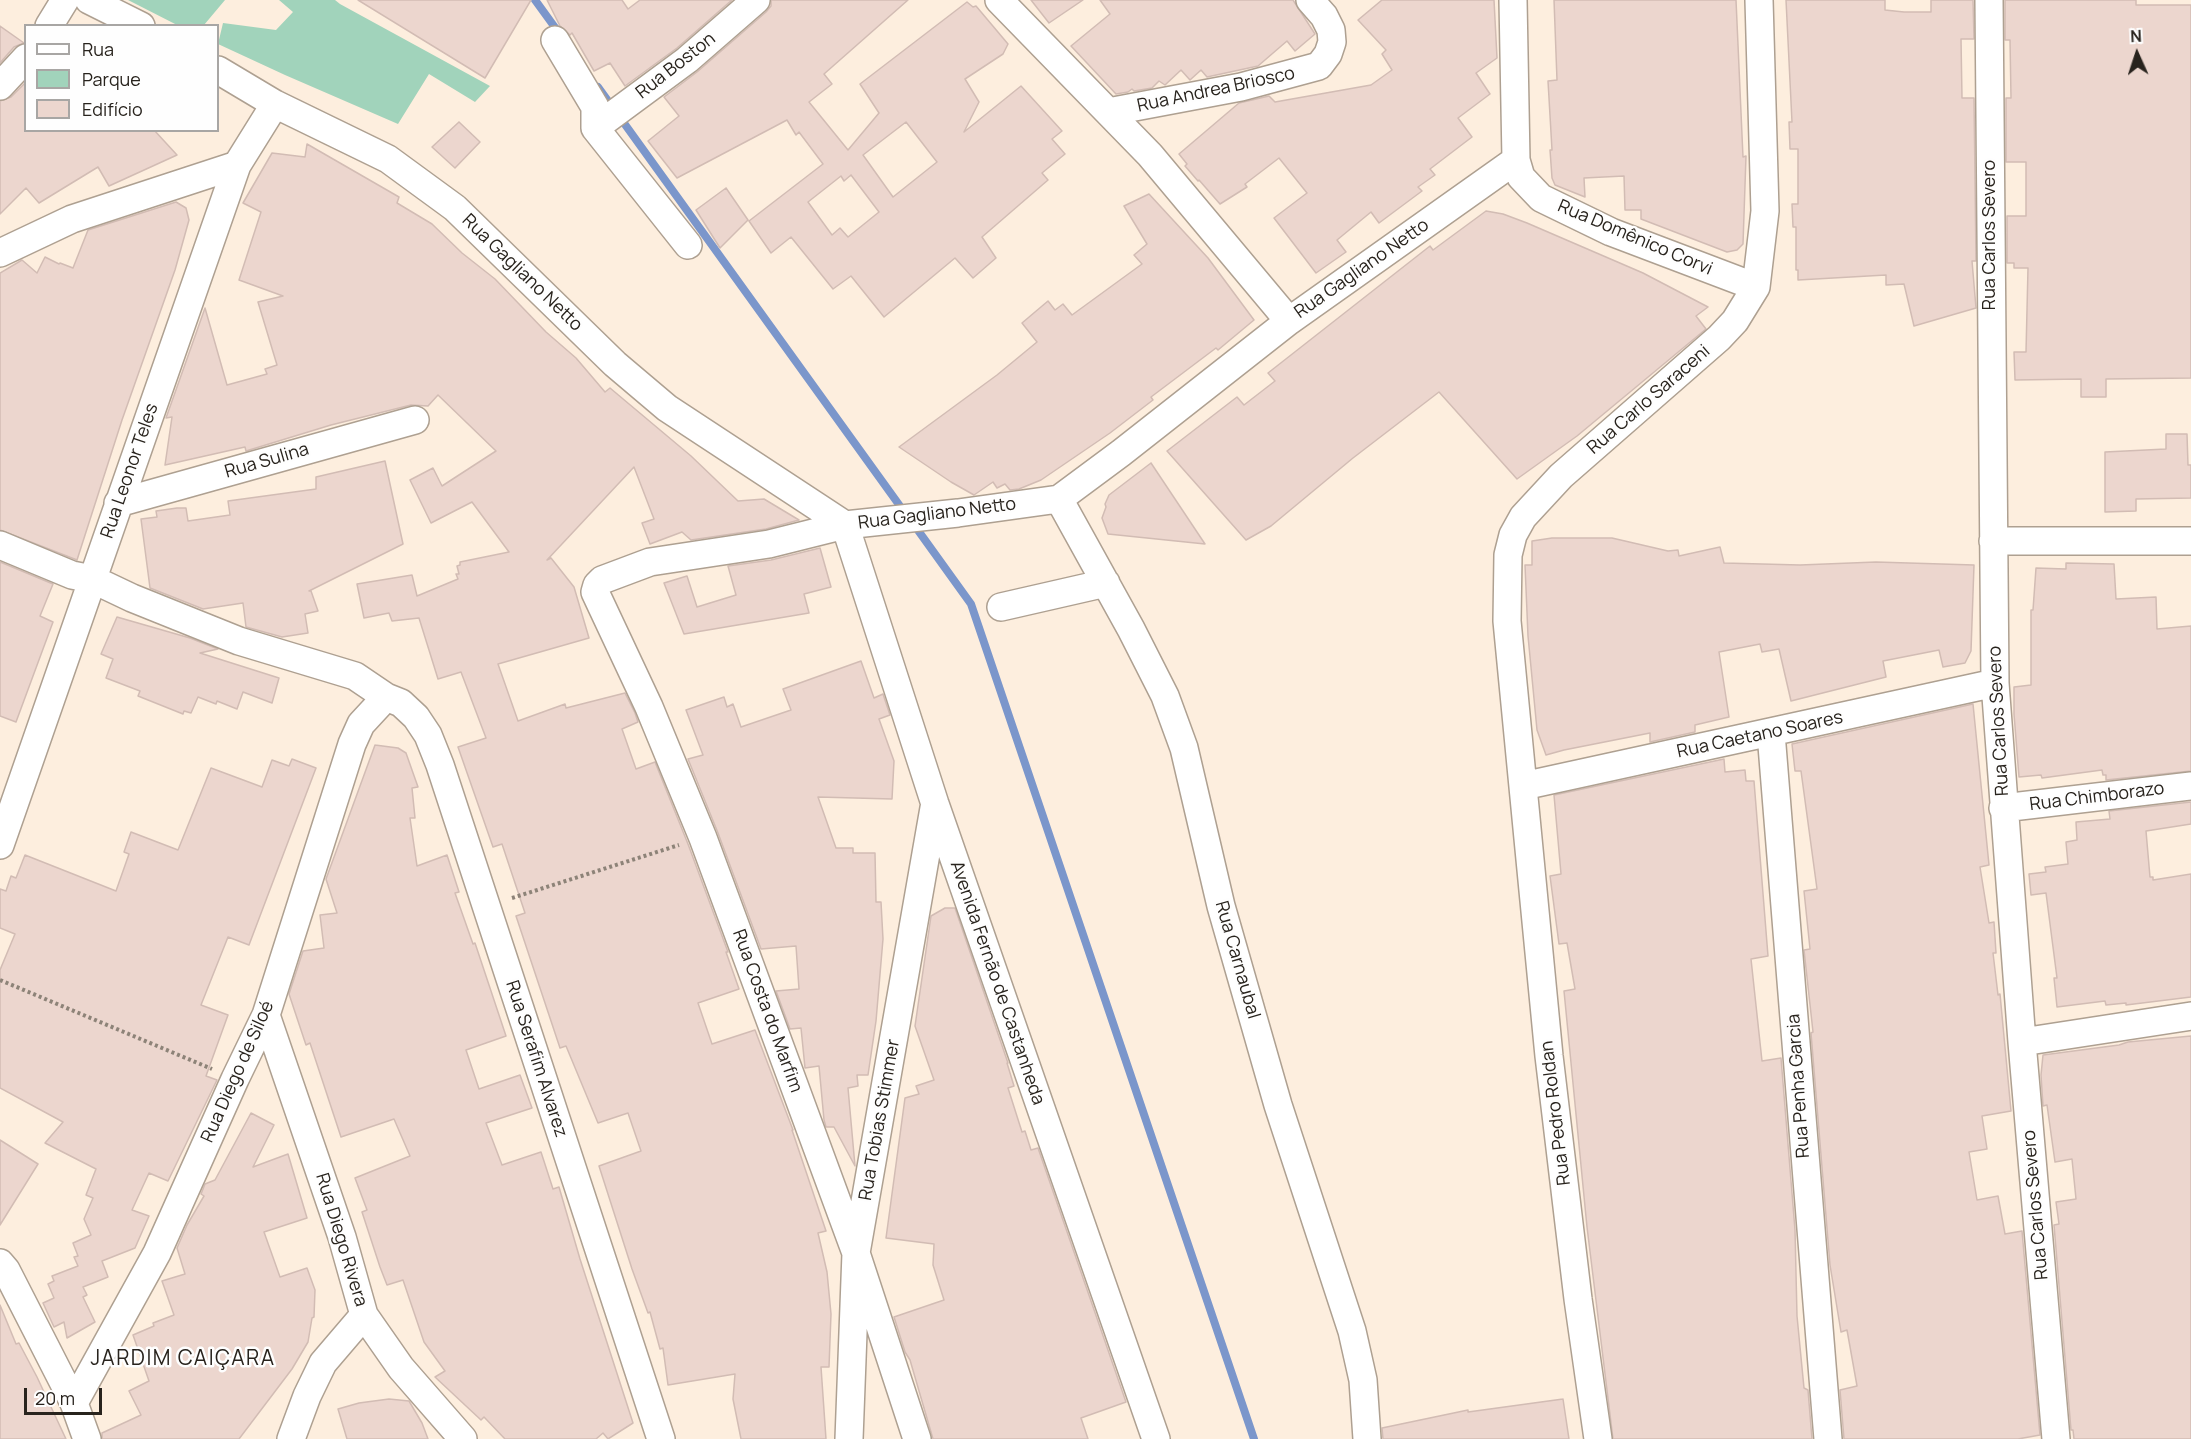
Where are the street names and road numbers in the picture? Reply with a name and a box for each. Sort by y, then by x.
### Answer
street label: Rua Boston [632,28,720,104]
street label: Rua Andrea Briosco [1135,63,1297,117]
street label: Rua Carlos Severo [1979,160,2001,310]
street label: Rua Domênico Corvi [1554,196,1716,280]
street label: Rua Gagliano Netto [457,210,587,336]
street label: Rua Gagliano Netto [1291,215,1433,323]
street label: Rua Carlo Saraceni [1583,341,1715,459]
street label: Rua Leonor Teles [97,401,163,541]
street label: Rua Sulina [222,439,312,483]
street label: Rua Gagliano Netto [857,494,1017,534]
street label: Rua Carlos Severo [1984,645,2014,797]
street label: Rua Caetano Soares [1675,707,1845,763]
street label: Rua Chimborazo [2028,778,2166,816]
street label: Avenida Fernão de Castanheda [945,858,1049,1108]
street label: Rua Carnaubal [1210,899,1264,1021]
street label: Rua Costa do Marfim [727,927,807,1095]
street label: Rua Serafim Alvarez [500,978,572,1140]
street label: Rua Diego de Siloé [197,998,279,1146]
street label: Rua Penha Garcia [1783,1013,1815,1159]
street label: Rua Tobias Stimmer [855,1038,905,1202]
street label: Rua Pedro Roldan [1536,1039,1576,1187]
street label: Rua Carlos Severo [2019,1129,2053,1281]
street label: Rua Diego Rivera [310,1171,372,1309]

